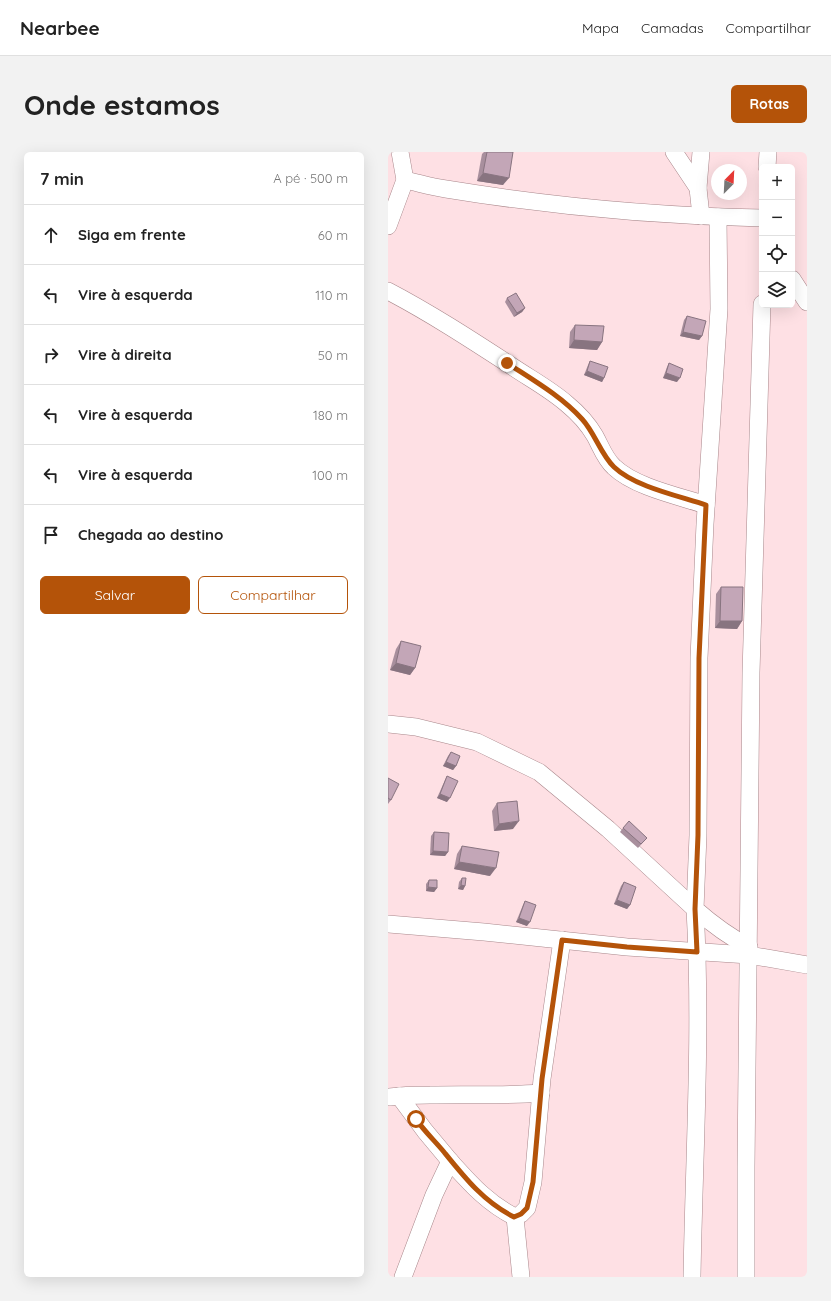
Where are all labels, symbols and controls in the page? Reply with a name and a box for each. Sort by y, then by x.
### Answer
text: Nearbee [20,16,100,40]
text: Mapa [582,19,619,37]
text: Camadas [641,19,703,37]
text: Compartilhar [725,19,811,37]
button: Rotas [731,85,807,123]
text: Onde estamos [24,87,220,122]
north arrow [711,164,747,200]
map controls [759,164,795,308]
button: + [759,164,795,200]
text: 7 min [40,168,84,189]
text: A pé · 500 m [273,170,348,186]
button: − [759,200,795,236]
icon: ahead [40,224,62,246]
text: Siga em frente [78,225,186,244]
text: 60 m [318,227,348,243]
button: locate [759,236,795,272]
button: layers [759,272,795,308]
icon: left [40,284,62,306]
text: Vire à esquerda [78,285,193,304]
text: 110 m [315,287,348,303]
icon: right [40,344,62,366]
text: Vire à direita [78,345,172,364]
text: 50 m [318,347,348,363]
route end [498,354,516,372]
icon: left [40,404,62,426]
text: Vire à esquerda [78,405,193,424]
text: 180 m [313,407,348,423]
icon: left [40,464,62,486]
text: Vire à esquerda [78,465,193,484]
text: 100 m [312,467,348,483]
icon: arrive [40,524,62,546]
text: Chegada ao destino [78,525,223,544]
button: Salvar [40,576,190,614]
button: Compartilhar [198,576,348,614]
route start [407,1110,425,1128]

